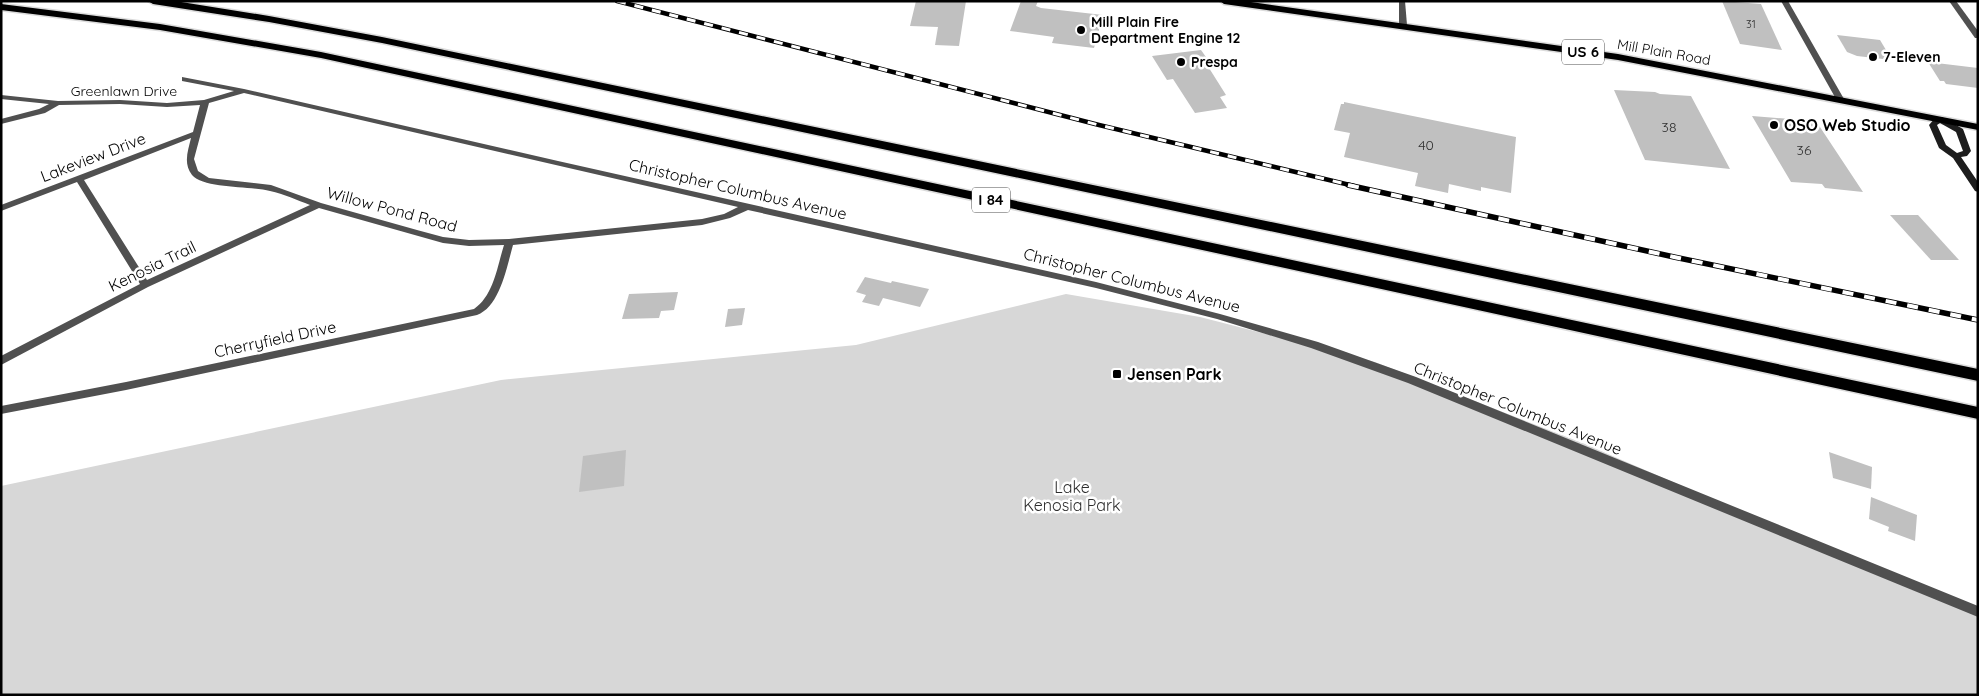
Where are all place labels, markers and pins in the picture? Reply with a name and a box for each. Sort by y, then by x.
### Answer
place label: Mill Plain Fire Department Engine 12 [1091,13,1240,47]
marker: Mill Plain Fire Department Engine 12 [1075,24,1087,36]
place label: 7-Eleven [1883,48,1940,66]
marker: 7-Eleven [1867,51,1879,63]
place label: Prespa [1191,53,1238,71]
marker: Prespa [1175,56,1187,68]
place label: OSO Web Studio [1784,115,1910,135]
marker: OSO Web Studio [1768,119,1780,131]
place label: Jensen Park [1127,364,1222,384]
marker: Jensen Park [1111,368,1123,380]

